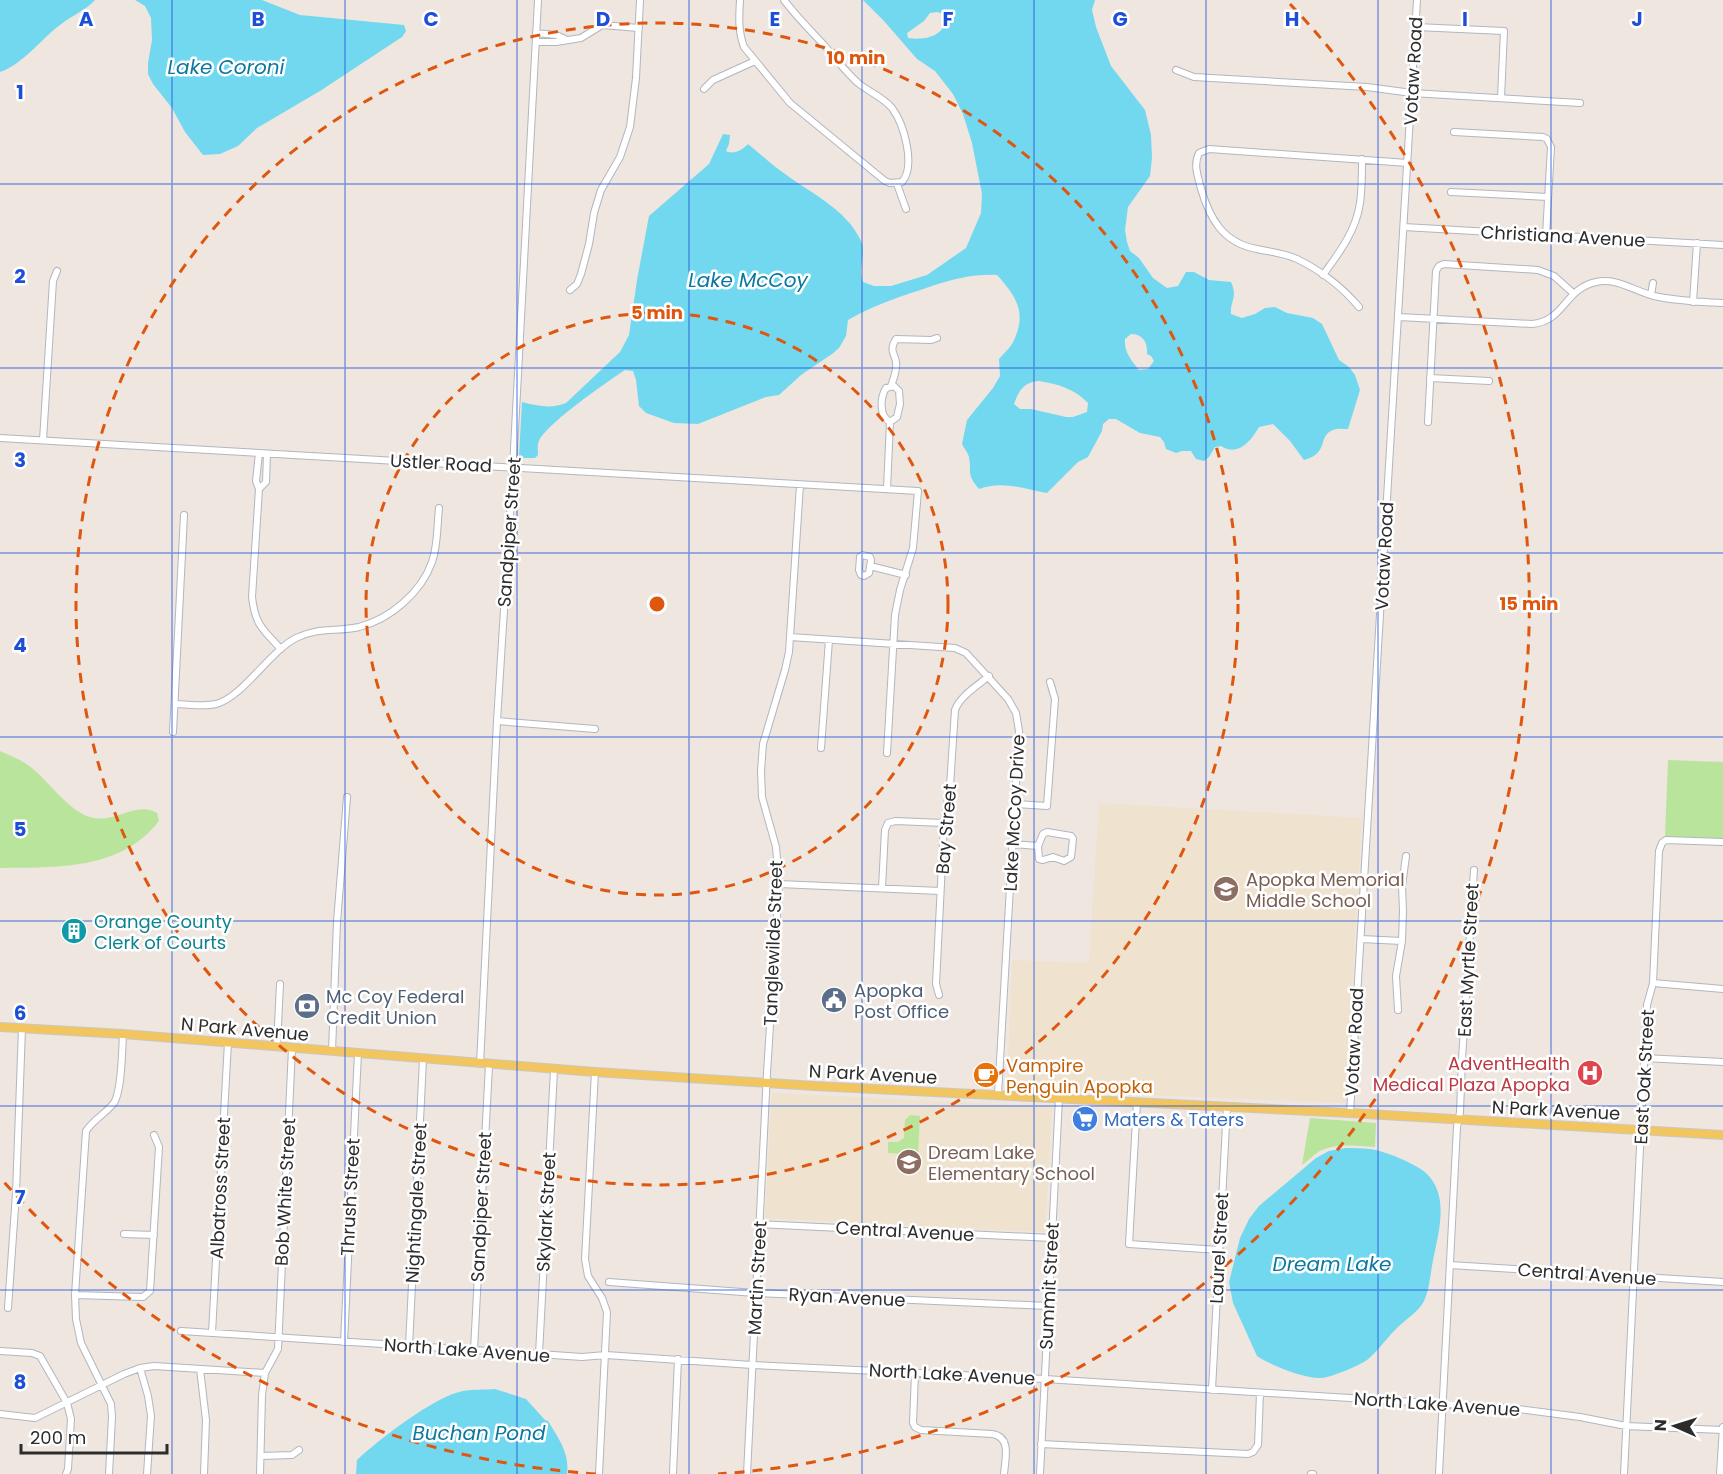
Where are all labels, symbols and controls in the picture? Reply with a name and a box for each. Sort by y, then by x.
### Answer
text: A [79,5,94,33]
text: B [251,5,265,33]
text: C [423,5,439,33]
text: D [596,5,610,33]
text: E [770,5,780,33]
text: F [943,5,954,33]
text: G [1112,5,1128,33]
text: H [1285,5,1299,33]
text: I [1462,5,1468,33]
text: J [1631,5,1643,33]
street label: Votaw Road [1398,16,1428,126]
text: 10 min [827,45,885,70]
water label: Lake Coroni [167,53,286,81]
text: 1 [16,78,24,106]
street label: Christiana Avenue [1480,219,1646,253]
text: 2 [14,262,26,290]
water label: Lake McCoy [688,266,809,294]
text: 5 min [631,300,683,325]
text: 3 [14,446,26,474]
street label: Ustler Road [389,448,493,478]
street label: Sandpiper Street [491,456,527,608]
street label: Votaw Road [1369,501,1399,611]
text: 15 min [1500,591,1558,616]
centre of rings [647,594,667,614]
text: 4 [13,631,27,659]
street label: Lake McCoy Drive [997,734,1031,892]
street label: Bay Street [930,783,962,875]
text: 5 [14,815,27,843]
street label: Tanglewilde Street [758,860,788,1026]
place label: Apopka Memorial Middle School [1246,867,1405,913]
school or university icon: Apopka Memorial Middle School [1211,874,1241,904]
street label: East Myrtle Street [1451,882,1485,1038]
place label: Orange County Clerk of Courts [94,909,232,955]
building icon: Orange County Clerk of Courts [59,916,89,946]
place label: Apopka Post Office [854,978,949,1024]
place label: Mc Coy Federal Credit Union [326,984,464,1030]
public building icon: Apopka Post Office [819,985,849,1015]
street label: Votaw Road [1339,987,1369,1097]
bank icon: Mc Coy Federal Credit Union [292,991,322,1021]
text: 6 [14,999,26,1027]
street label: East Oak Street [1628,1009,1660,1145]
street label: N Park Avenue [180,1011,310,1047]
place label: AdventHealth Medical Plaza Apopka [1373,1051,1570,1097]
place label: Vampire Penguin Apopka [1006,1053,1153,1099]
street label: N Park Avenue [808,1058,938,1090]
hospital icon: AdventHealth Medical Plaza Apopka [1575,1058,1605,1088]
cafe icon: Vampire Penguin Apopka [971,1060,1001,1090]
street label: N Park Avenue [1491,1094,1621,1126]
supermarket icon: Maters & Taters [1070,1104,1100,1134]
place label: Maters & Taters [1104,1107,1244,1132]
street label: Albatross Street [204,1116,236,1260]
street label: Bob White Street [269,1117,301,1267]
street label: Nightingale Street [399,1122,433,1284]
street label: Sandpiper Street [465,1131,497,1283]
street label: Thrush Street [334,1137,366,1257]
place label: Dream Lake Elementary School [928,1140,1095,1186]
school or university icon: Dream Lake Elementary School [894,1147,924,1177]
street label: Skylark Street [530,1151,562,1273]
text: 7 [15,1183,26,1211]
street label: Laurel Street [1204,1192,1234,1304]
street label: Central Avenue [835,1215,975,1247]
street label: Martin Street [742,1220,772,1336]
street label: Summit Street [1033,1222,1065,1350]
water label: Dream Lake [1273,1250,1391,1278]
street label: Central Avenue [1517,1257,1657,1291]
street label: Ryan Avenue [788,1281,906,1313]
street label: North Lake Avenue [383,1332,551,1368]
street label: North Lake Avenue [868,1357,1036,1391]
text: 8 [14,1368,26,1396]
street label: North Lake Avenue [1353,1386,1521,1422]
north arrow [1645,1396,1705,1456]
scale bar [21,1417,166,1455]
water label: Buchan Pond [413,1419,546,1447]
text: N [1649,1419,1672,1432]
text: 200 m [30,1425,86,1450]

